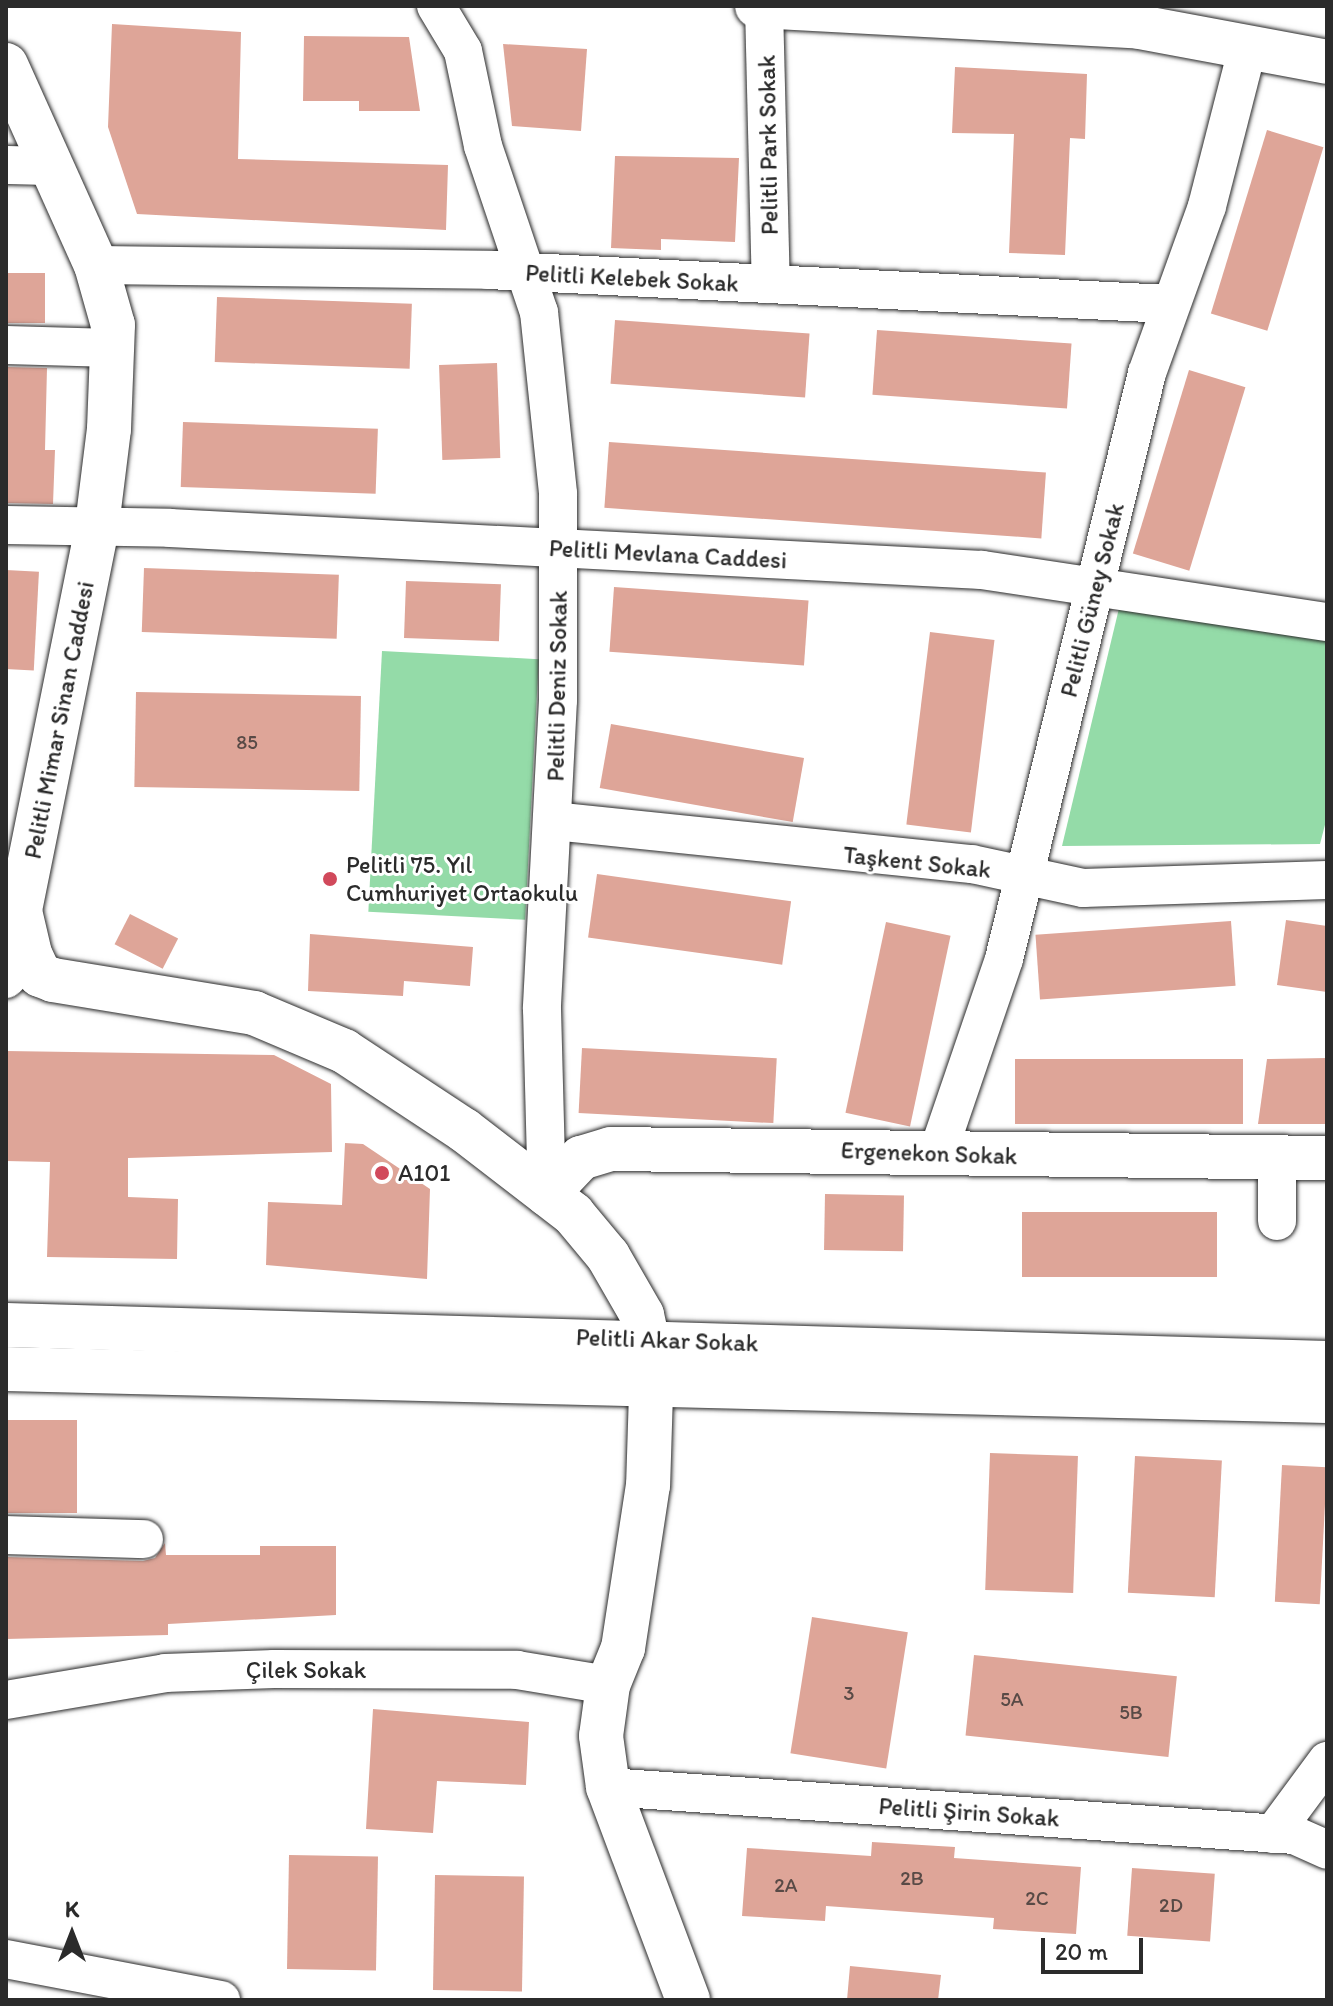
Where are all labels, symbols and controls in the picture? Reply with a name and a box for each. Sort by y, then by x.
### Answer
street label: Pelitli Park Sokak [752,55,784,235]
street label: Pelitli Kelebek Sokak [525,258,739,298]
street label: Pelitli Güney Sokak [1054,500,1130,700]
street label: Pelitli Mevlana Caddesi [548,533,788,575]
street label: Pelitli Mimar Sinan Caddesi [18,579,100,861]
street label: Pelitli Deniz Sokak [541,591,573,781]
house number: 85 [236,730,258,754]
street label: Taşkent Sokak [842,840,992,884]
place label: Pelitli 75. Yıl Cumhuriyet Ortaokulu [346,851,579,907]
marker: Pelitli 75. Yıl Cumhuriyet Ortaokulu [321,870,339,888]
street label: Ergenekon Sokak [840,1136,1018,1170]
place label: A101 [398,1159,450,1187]
marker: A101 [373,1164,391,1182]
street label: Pelitli Akar Sokak [576,1322,758,1358]
street label: Çilek Sokak [246,1656,366,1684]
house number: 3 [844,1681,854,1705]
house number: 5A [1000,1687,1024,1711]
house number: 5B [1119,1700,1143,1724]
street label: Pelitli Şirin Sokak [878,1791,1060,1833]
house number: 2B [900,1866,924,1890]
house number: 2A [774,1873,798,1897]
house number: 2C [1025,1886,1049,1910]
house number: 2D [1159,1893,1183,1917]
north arrow [32,1894,112,1974]
text: K [65,1896,79,1923]
scale bar [1045,1922,1147,1972]
text: 20 m [1055,1937,1108,1966]

